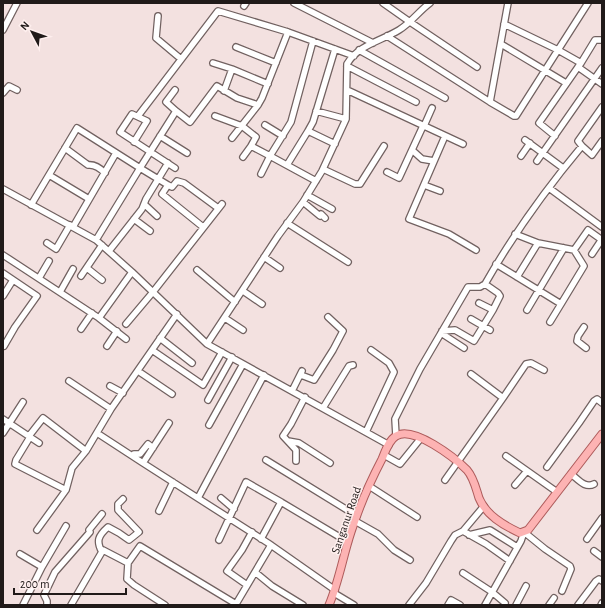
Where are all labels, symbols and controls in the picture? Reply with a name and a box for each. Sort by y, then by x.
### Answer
north arrow [12,12,52,52]
text: N [18,19,31,32]
street label: Sanganur Road [329,485,363,555]
scale bar [14,570,126,596]
text: 200 m [20,578,50,590]

